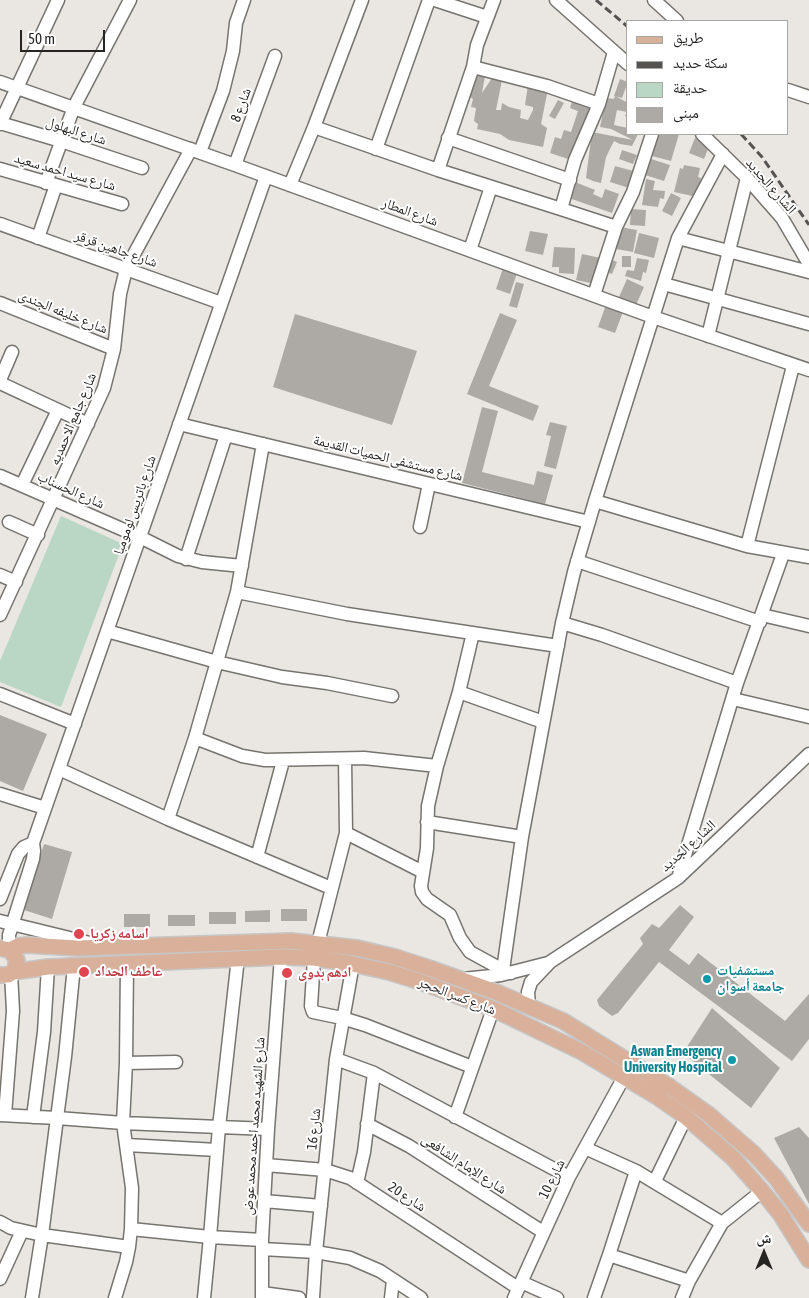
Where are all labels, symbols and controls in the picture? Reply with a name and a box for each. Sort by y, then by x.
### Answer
scale bar [22,20,108,52]
legend [626,20,789,135]
text: طريق [673,29,704,46]
text: 50 m [28,30,55,47]
text: سكة حديد [673,54,728,71]
text: حديقة [673,79,707,96]
street label: شارع 8 [227,86,255,124]
text: مبنى [673,104,699,121]
street label: شارع البهلول [44,113,108,149]
street label: شارع سيد احمد سعيد [12,150,118,194]
street label: الشارع الجديد [742,155,800,217]
street label: شارع المطار [380,194,440,230]
street label: شارع جاهين قرقر [72,227,160,271]
street label: شارع خليفه الجندى [16,286,110,338]
street label: شارع جامع الاحمديه [46,370,100,468]
street label: شارع مستشفى الحميات القديمة [312,431,464,485]
street label: شارع باتريس لومومبا [110,453,160,557]
street label: شارع الحسناب [35,468,107,512]
street label: الشارع الجديد [657,817,719,875]
place label: اسامه زكريا [90,926,149,942]
marker: اسامه زكريا [72,927,86,941]
place label: مستشفيات جامعة أسوان [717,963,784,996]
place label: عاطف الحداد [95,964,163,980]
marker: عاطف الحداد [77,965,91,979]
place label: ادهم بدوى [298,965,351,981]
marker: ادهم بدوى [280,966,294,980]
marker: مستشفيات جامعة أسوان [701,973,713,985]
street label: شارع كسر الحجر [416,974,498,1018]
street label: شارع الشهيد محمد احمد محمد عوض [239,1036,269,1216]
place label: Aswan Emergency University Hospital [624,1044,722,1076]
marker: Aswan Emergency University Hospital [726,1054,738,1066]
street label: شارع 16 [303,1107,325,1151]
street label: شارع الإمام الشافعى [418,1130,510,1198]
street label: شارع 10 [535,1157,569,1201]
street label: شارع 20 [385,1179,429,1215]
north arrow [739,1228,789,1278]
text: ش [757,1230,771,1246]

